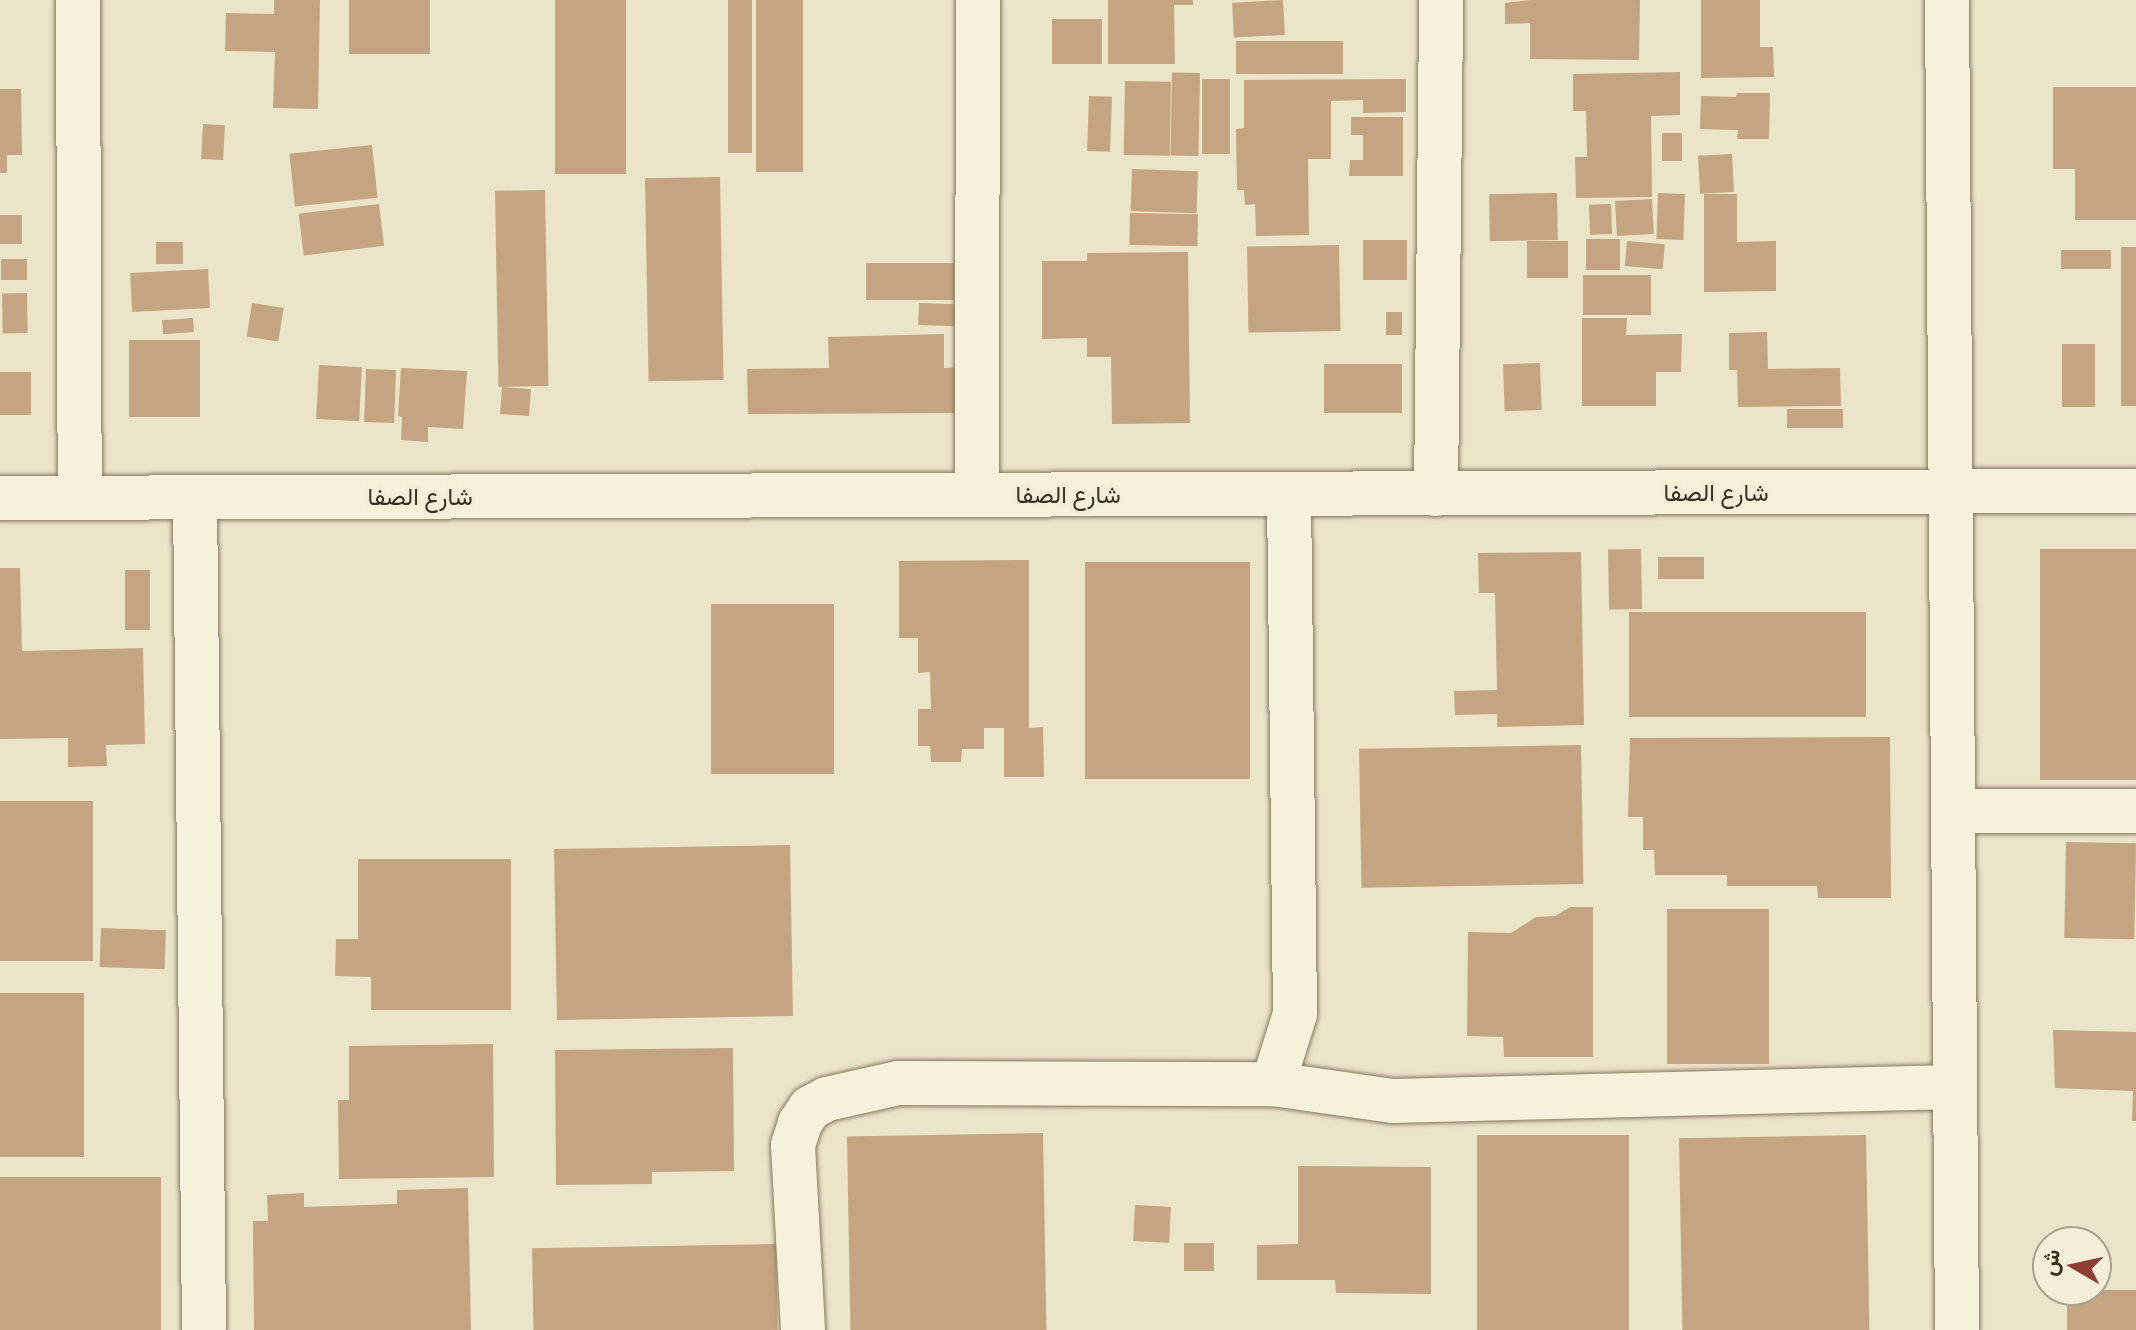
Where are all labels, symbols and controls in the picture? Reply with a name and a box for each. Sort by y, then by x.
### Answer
street label: شارع الصفا [1663,479,1769,507]
street label: شارع الصفا [1015,481,1121,509]
street label: شارع الصفا [367,483,473,511]
north arrow [2032,1226,2112,1306]
text: ش [2033,1247,2066,1278]

